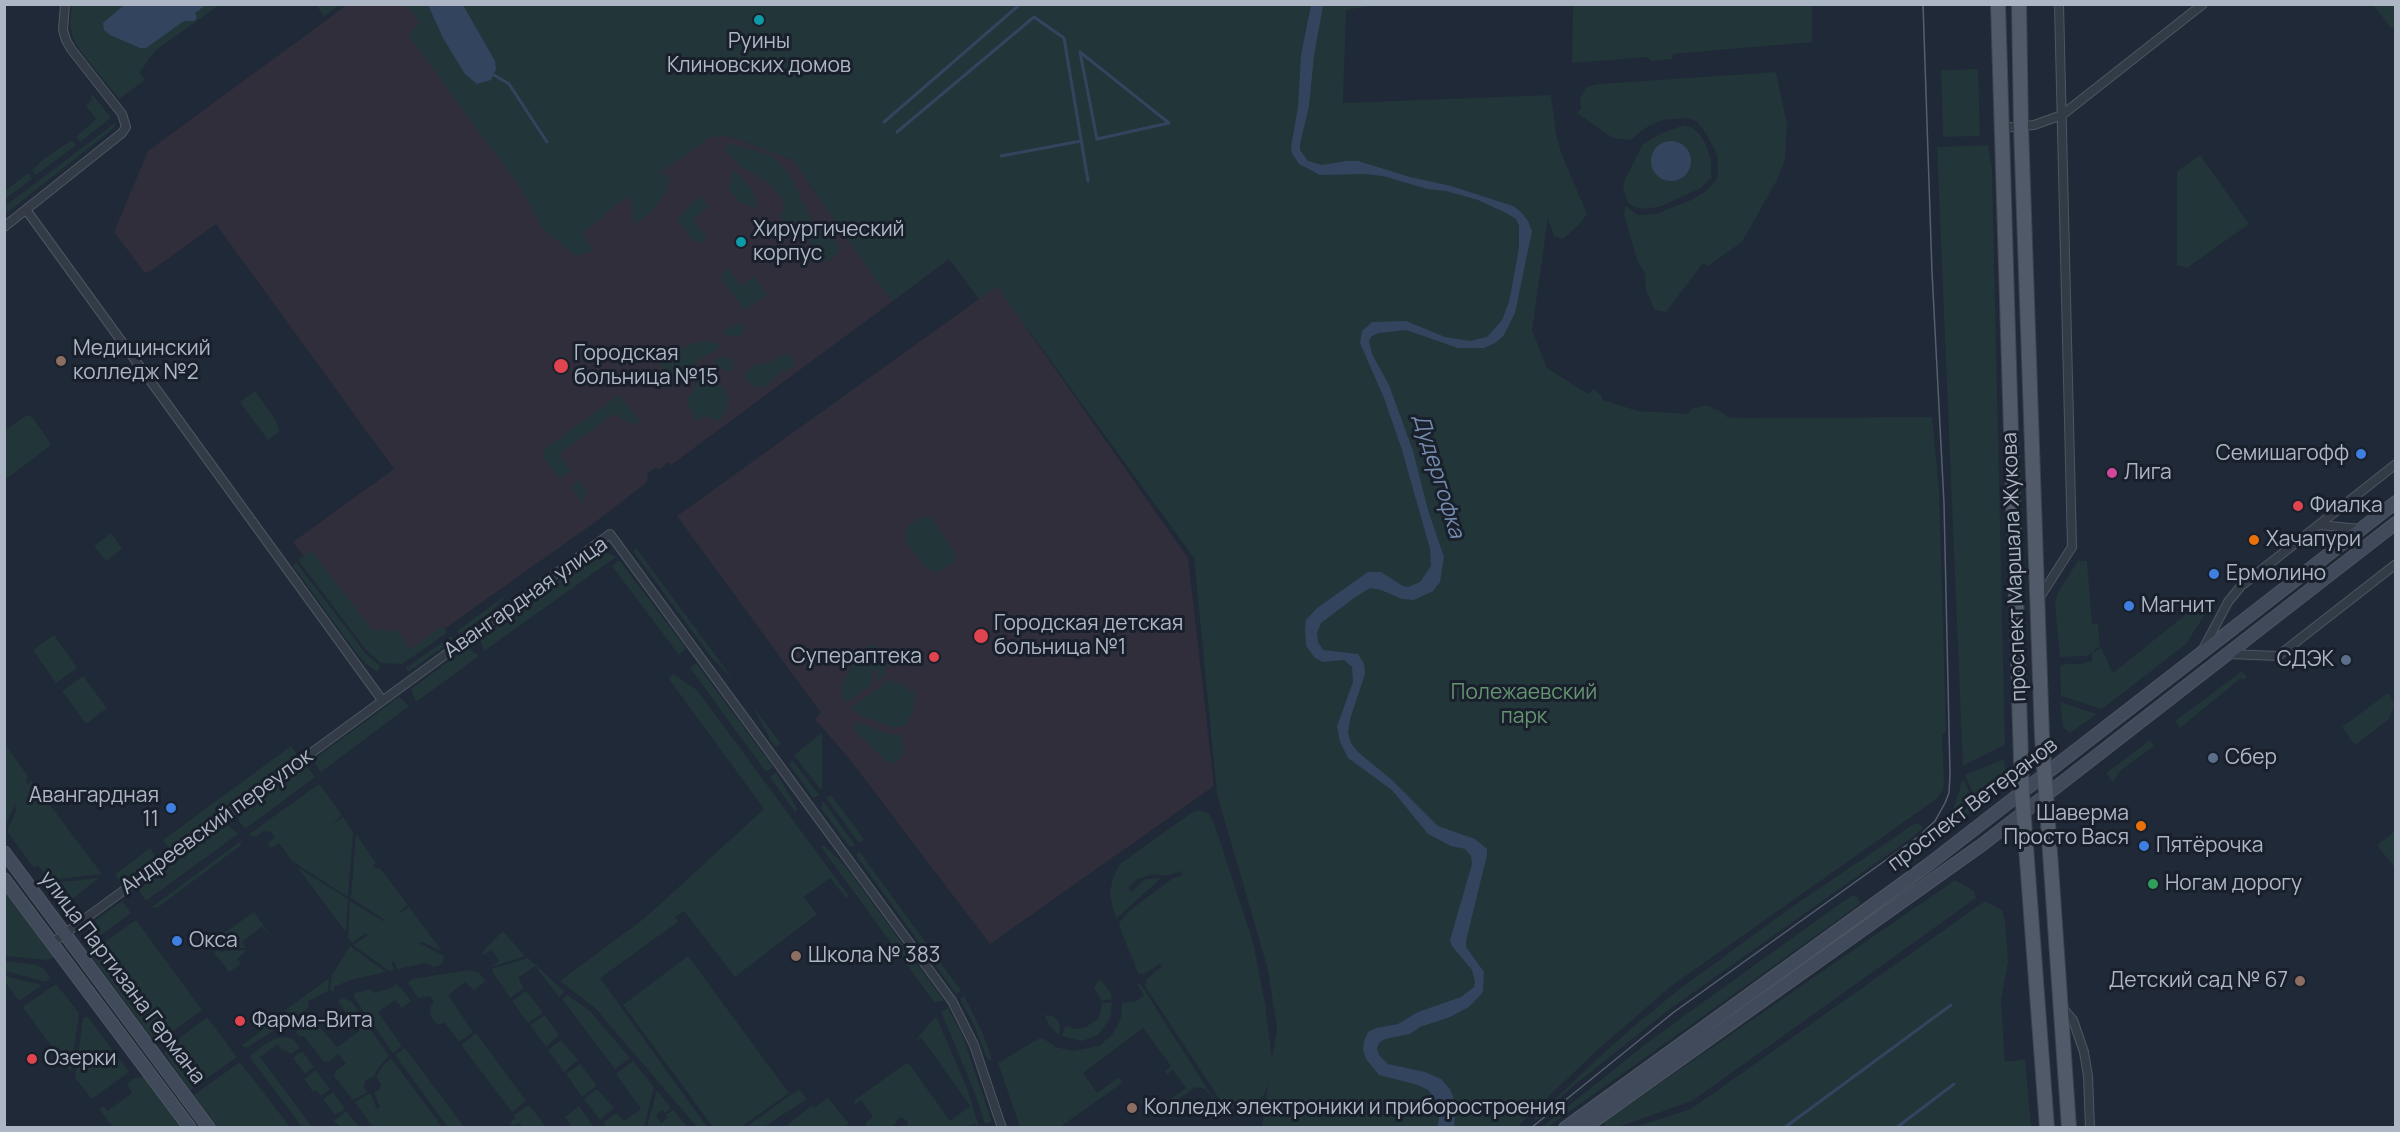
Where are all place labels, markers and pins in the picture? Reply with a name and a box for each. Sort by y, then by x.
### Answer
marker: Руины Клиновских домов [752,13,766,27]
place label: Руины Клиновских домов [667,29,851,79]
place label: Хирургический корпус [753,217,905,267]
marker: Хирургический корпус [734,235,748,249]
place label: Медицинский колледж №2 [73,336,211,386]
place label: Городская больница №15 [574,341,718,391]
marker: Медицинский колледж №2 [54,354,68,368]
marker: Городская больница №15 [552,357,570,375]
place label: Семишагофф [2216,441,2349,467]
marker: Семишагофф [2354,447,2368,461]
place label: Лига [2124,460,2172,486]
marker: Лига [2105,466,2119,480]
place label: Фиалка [2310,493,2383,519]
marker: Фиалка [2291,499,2305,513]
place label: Хачапури [2266,527,2361,553]
marker: Хачапури [2247,533,2261,547]
place label: Ермолино [2226,561,2326,587]
marker: Ермолино [2207,567,2221,581]
place label: Магнит [2141,593,2215,619]
marker: Магнит [2122,599,2136,613]
place label: Городская детская больница №1 [994,611,1183,661]
marker: Городская детская больница №1 [972,627,990,645]
place label: Супераптека [791,644,922,670]
place label: СДЭК [2277,647,2334,673]
marker: Супераптека [927,650,941,664]
marker: СДЭК [2339,653,2353,667]
place label: Сбер [2225,745,2277,771]
marker: Сбер [2206,751,2220,765]
place label: Авангардная 11 [29,783,159,833]
marker: Авангардная 11 [164,801,178,815]
place label: Шаверма Просто Вася [2004,801,2129,851]
marker: Шаверма Просто Вася [2134,819,2148,833]
place label: Пятёрочка [2156,833,2263,859]
marker: Пятёрочка [2137,839,2151,853]
place label: Ногам дорогу [2165,871,2302,897]
marker: Ногам дорогу [2146,877,2160,891]
place label: Окса [189,928,238,954]
marker: Окса [170,934,184,948]
place label: Школа № 383 [808,943,940,969]
marker: Школа № 383 [789,949,803,963]
place label: Детский сад № 67 [2109,968,2288,994]
marker: Детский сад № 67 [2293,974,2307,988]
place label: Фарма-Вита [252,1008,373,1034]
marker: Фарма-Вита [233,1014,247,1028]
place label: Озерки [44,1046,116,1072]
marker: Озерки [25,1052,39,1066]
place label: Колледж электроники и приборостроения [1144,1095,1566,1121]
marker: Колледж электроники и приборостроения [1125,1101,1139,1115]

